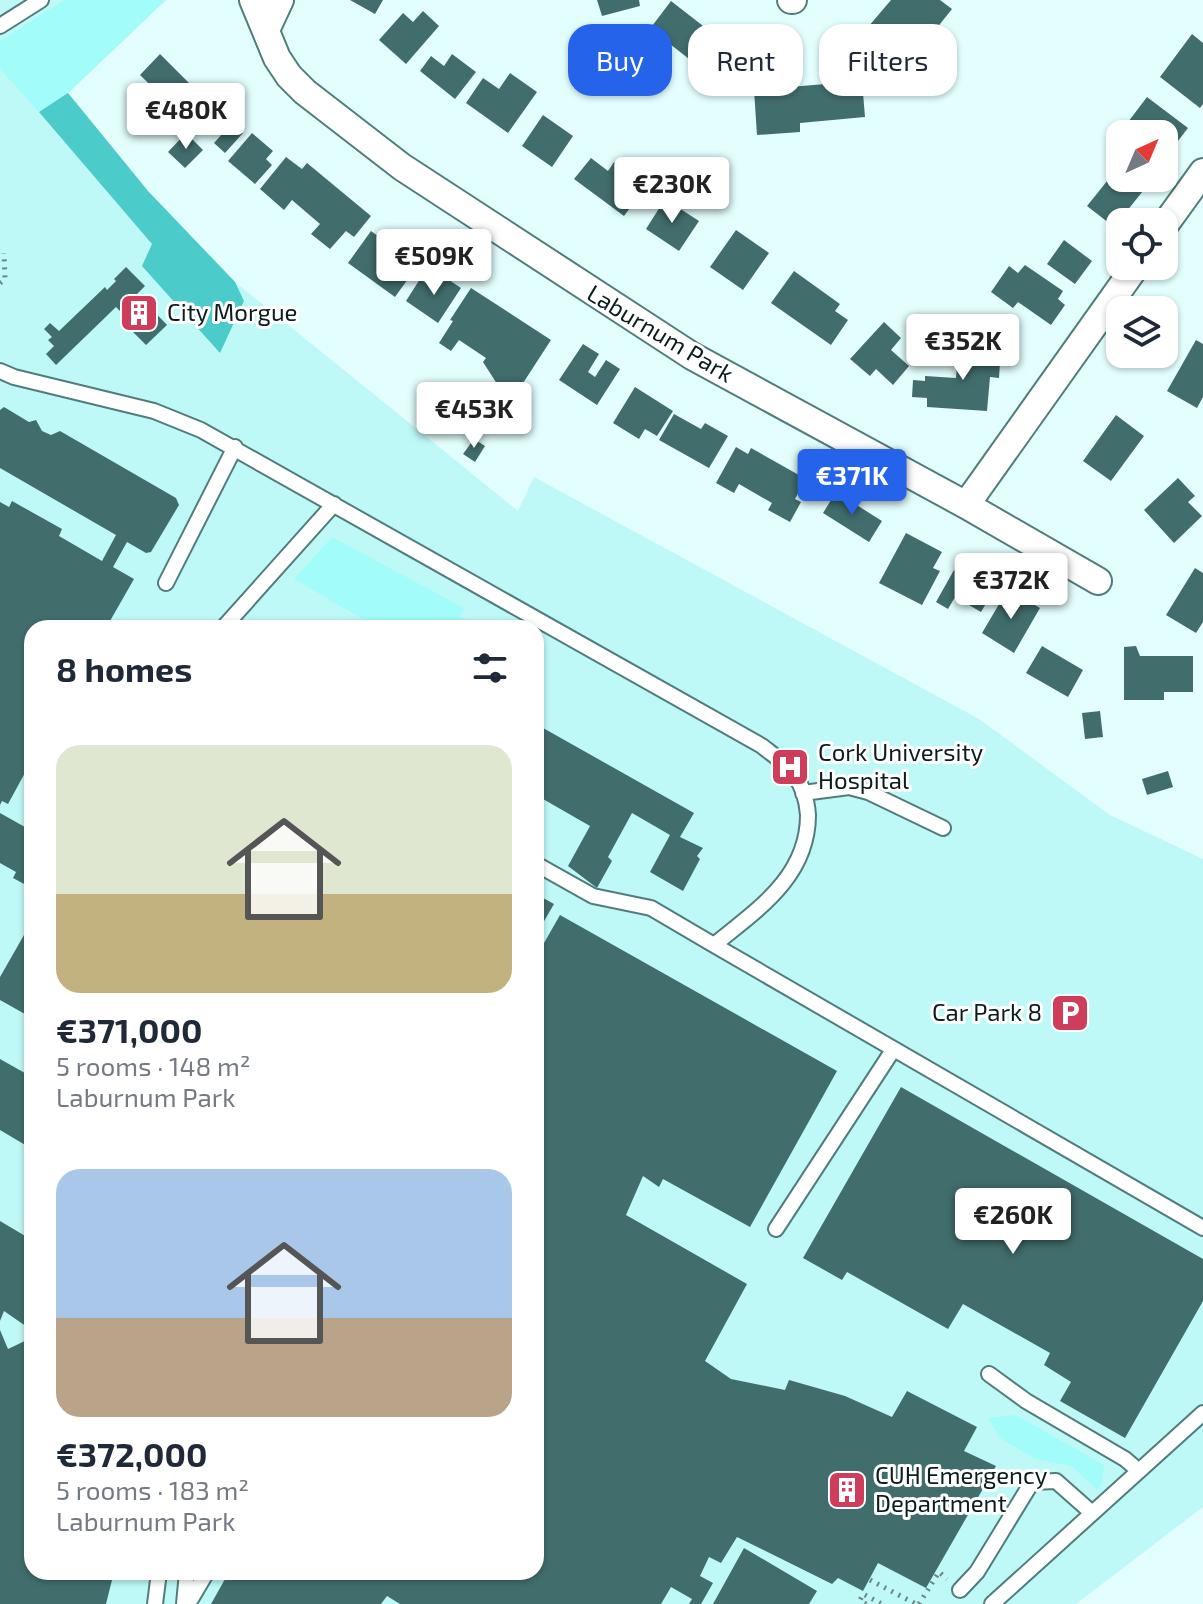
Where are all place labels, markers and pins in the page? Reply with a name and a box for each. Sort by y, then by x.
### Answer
pin: €480K [130,83,242,151]
pin: €230K [616,157,728,225]
pin: €509K [378,229,490,297]
building icon: City Morgue [118,292,160,334]
place label: City Morgue [167,297,297,326]
pin: €352K [907,314,1019,382]
pin: €453K [418,382,530,450]
pin: €371K [796,449,908,517]
pin: €372K [955,553,1067,621]
place label: Cork University Hospital [818,737,984,794]
hospital icon: Cork University Hospital [769,746,811,788]
parking icon: Car Park 8 [1049,992,1091,1034]
place label: Car Park 8 [932,997,1042,1026]
pin: €260K [957,1188,1069,1256]
place label: CUH Emergency Department [875,1460,1048,1517]
building icon: CUH Emergency Department [826,1469,868,1511]

